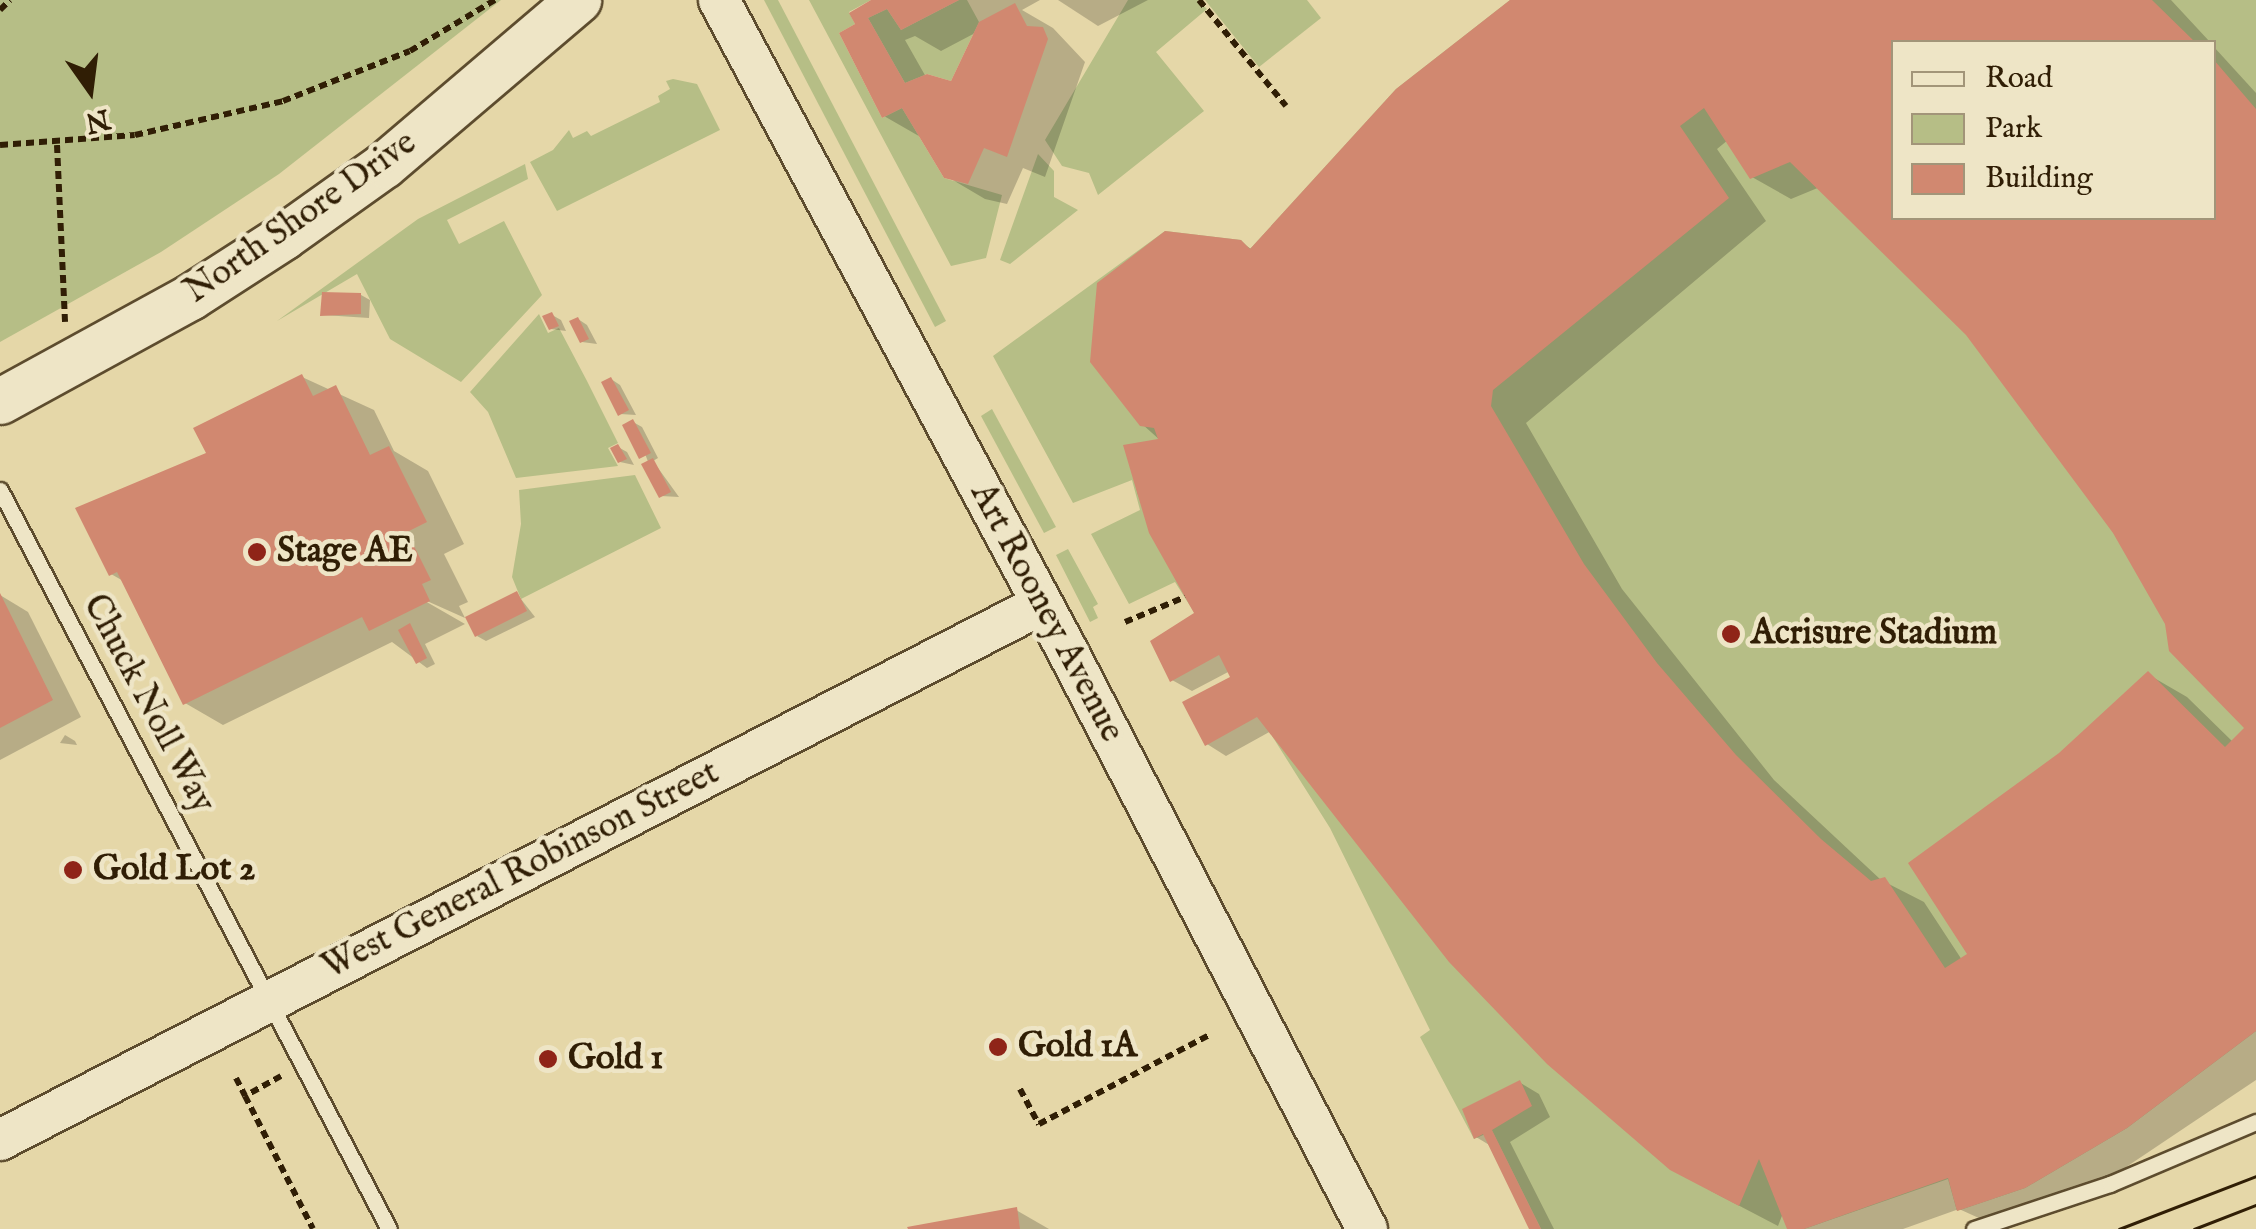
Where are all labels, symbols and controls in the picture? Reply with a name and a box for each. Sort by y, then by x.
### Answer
north arrow [40,40,140,140]
legend [1891,40,2216,220]
text: Road [1985,60,2053,98]
text: N [81,100,113,140]
text: Park [1985,110,2042,148]
street label: North Shore Drive [177,123,425,313]
text: Building [1985,160,2093,198]
street label: Art Rooney Avenue [960,477,1132,749]
place label: Stage AE [277,531,413,573]
marker: Stage AE [246,541,268,563]
street label: Chuck Noll Way [73,588,223,820]
place label: Acrisure Stadium [1751,613,1997,655]
marker: Acrisure Stadium [1720,623,1742,645]
street label: West General Robinson Street [316,752,726,990]
place label: Gold Lot 2 [93,849,255,891]
marker: Gold Lot 2 [62,859,84,881]
place label: Gold 1A [1018,1026,1137,1068]
marker: Gold 1A [987,1036,1009,1058]
place label: Gold 1 [568,1038,663,1080]
marker: Gold 1 [537,1048,559,1070]

